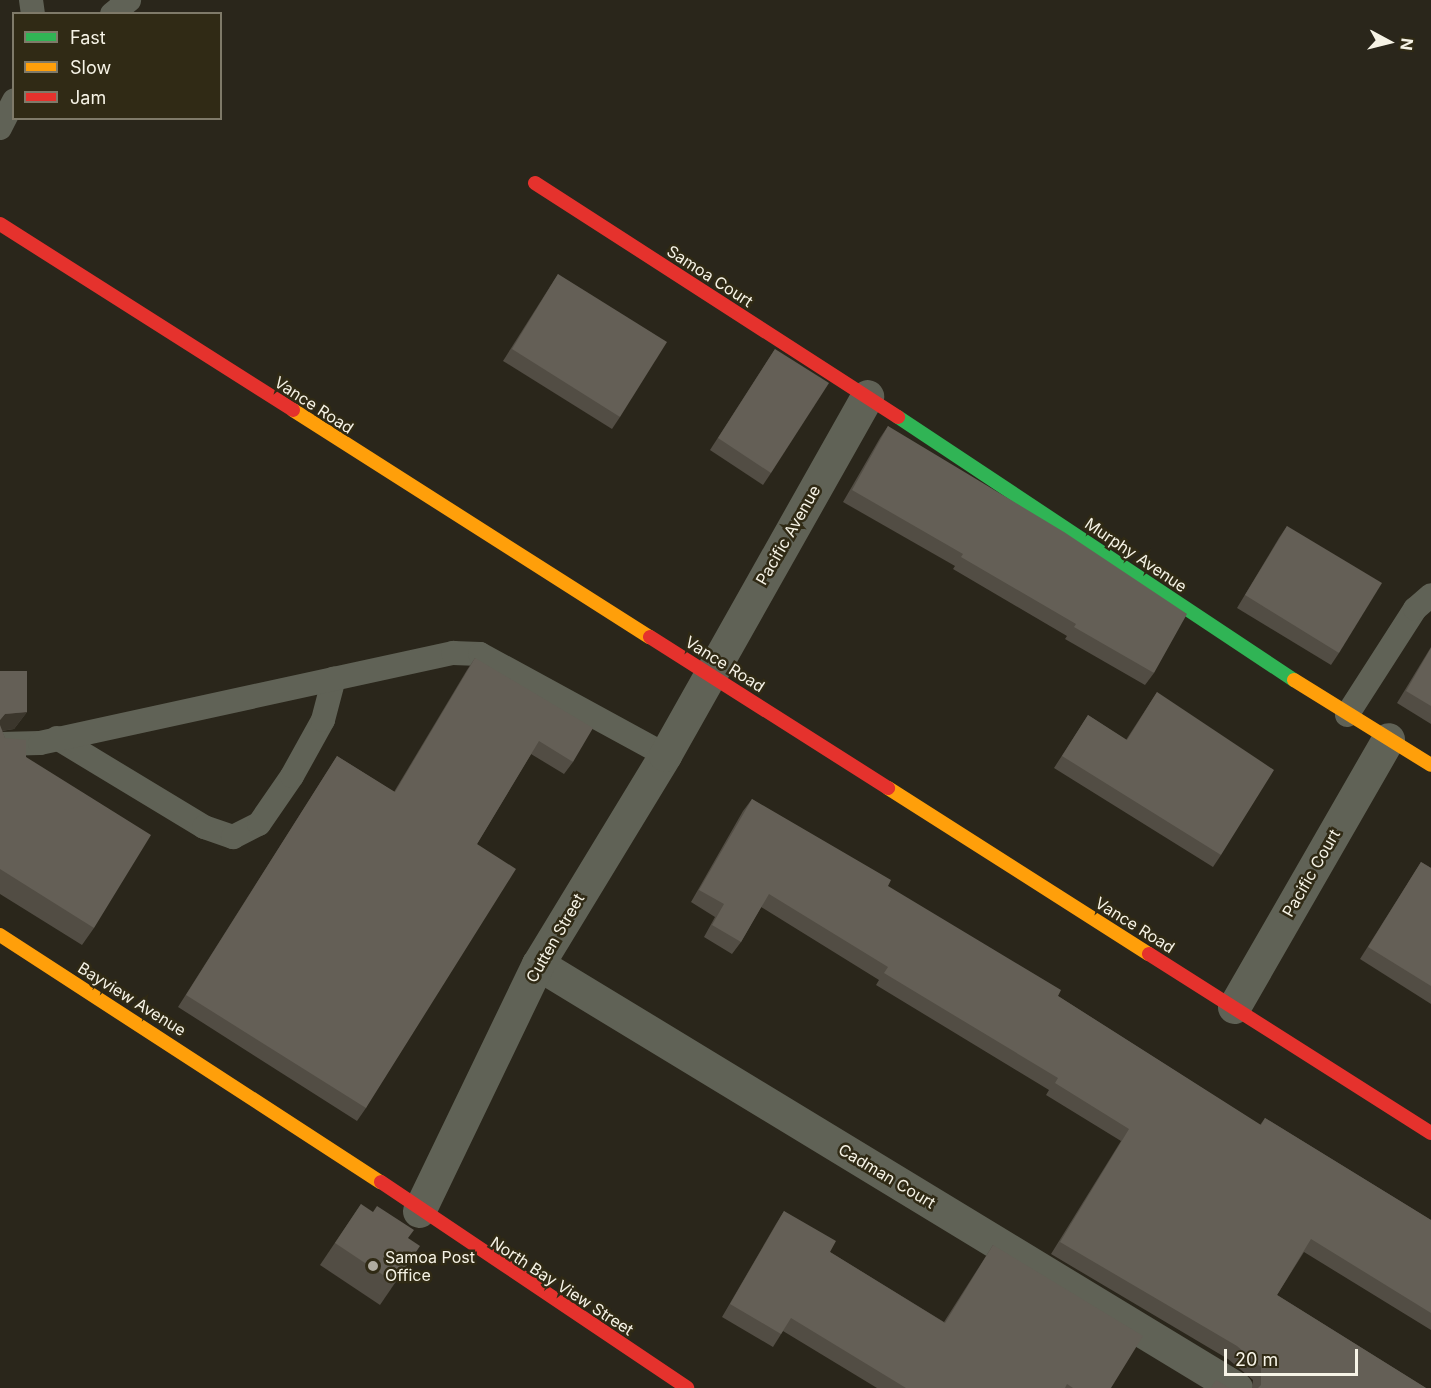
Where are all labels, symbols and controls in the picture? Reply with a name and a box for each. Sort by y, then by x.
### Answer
legend [12,12,222,120]
north arrow [1359,12,1419,72]
text: Fast [70,27,106,48]
text: N [1396,37,1418,51]
text: Slow [70,57,111,78]
text: Jam [70,87,106,108]
street label: Samoa Court [663,241,757,311]
street label: Vance Road [271,372,357,438]
street label: Pacific Avenue [752,482,824,588]
street label: Murphy Avenue [1081,514,1191,596]
street label: Vance Road [682,632,768,696]
street label: Pacific Court [1278,826,1344,920]
street label: Cutten Street [522,890,588,986]
street label: Vance Road [1092,893,1178,957]
street label: Bayview Avenue [74,958,190,1040]
street label: Cadman Court [835,1140,939,1212]
street label: North Bay View Street [487,1233,637,1339]
place label: Samoa Post Office [385,1247,475,1285]
marker: Samoa Post Office [366,1259,380,1273]
scale bar [1227,1337,1360,1375]
text: 20 m [1235,1349,1278,1370]

